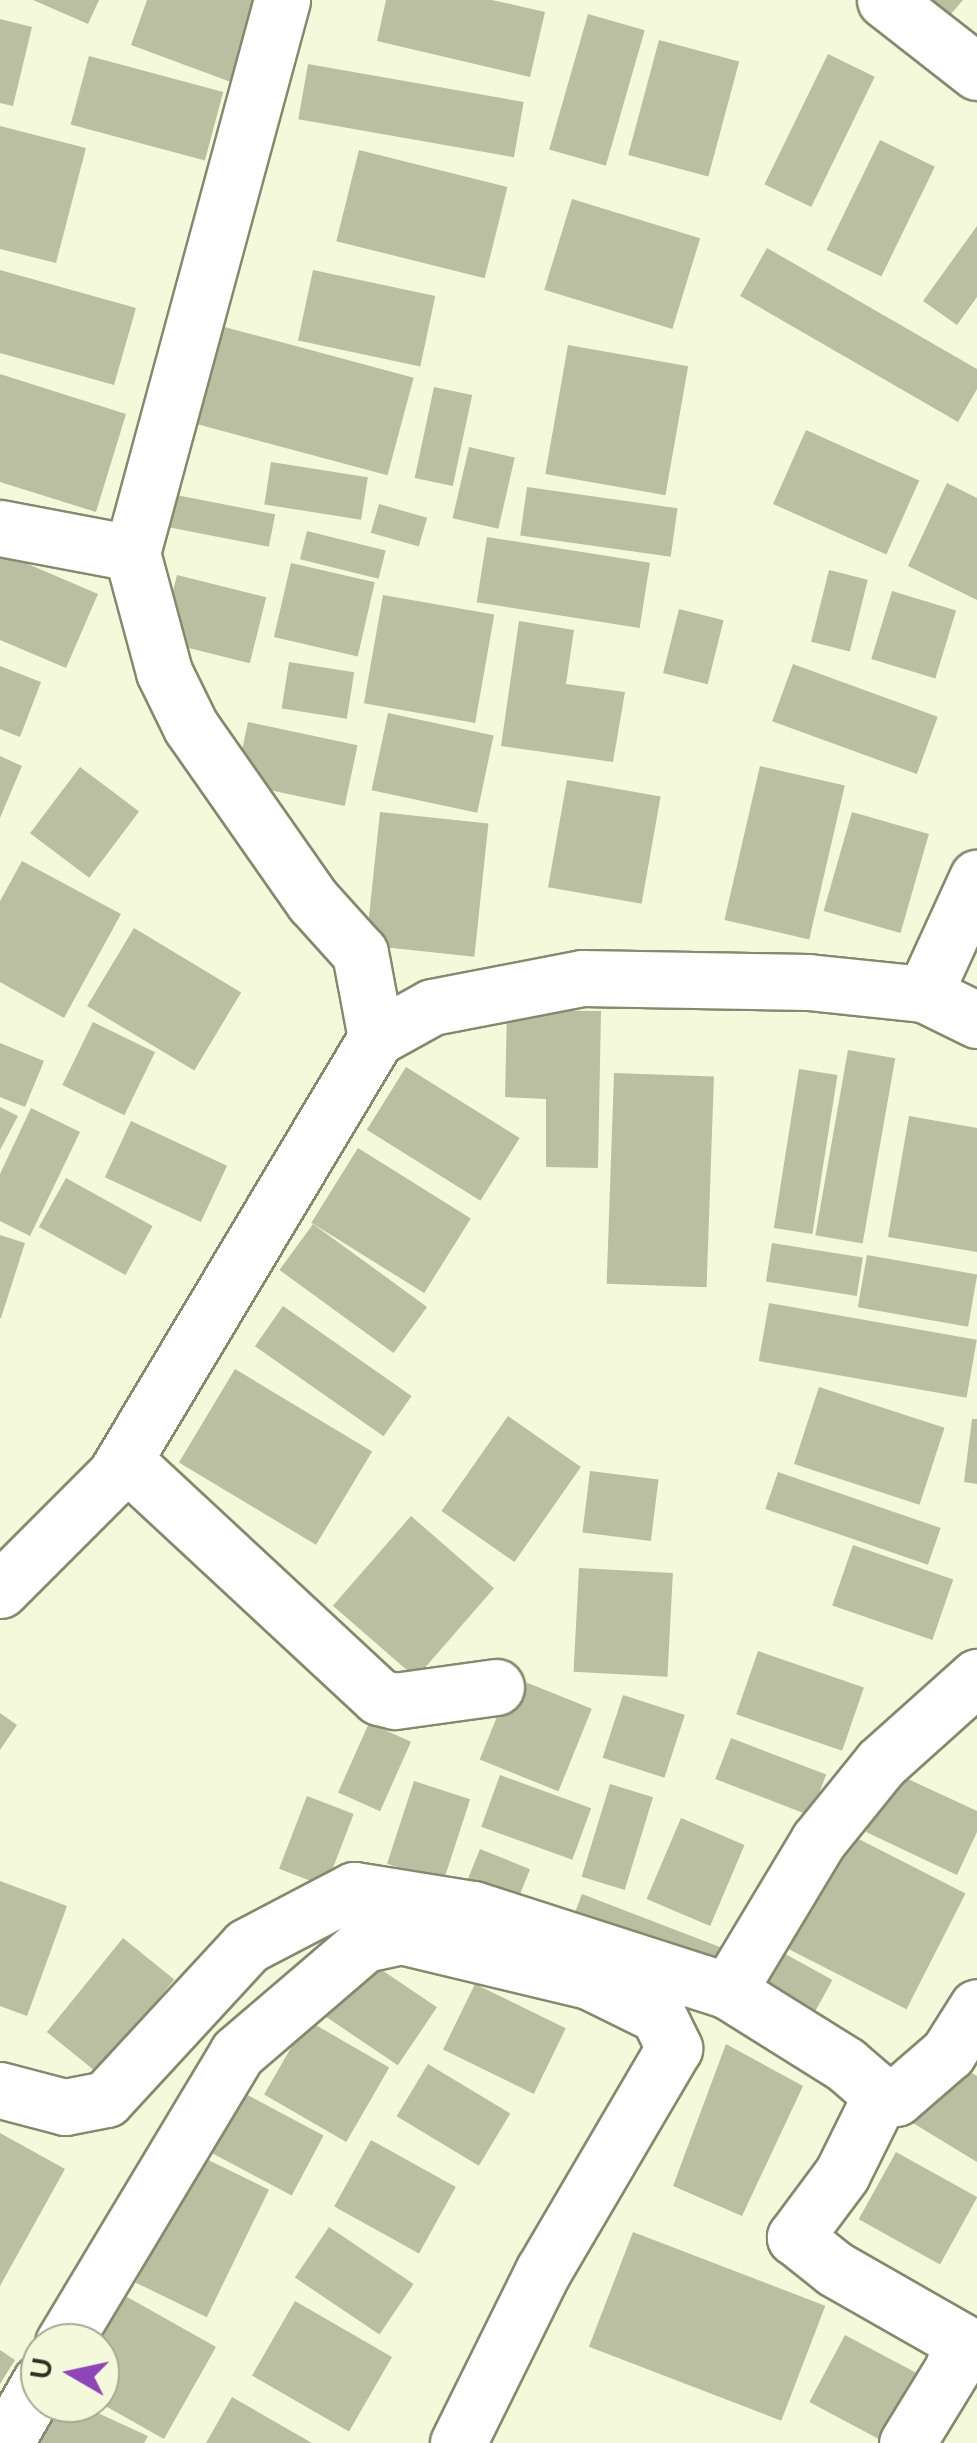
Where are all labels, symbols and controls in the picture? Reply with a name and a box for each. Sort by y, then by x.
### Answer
north arrow [20,2323,120,2423]
text: U [24,2356,60,2382]

